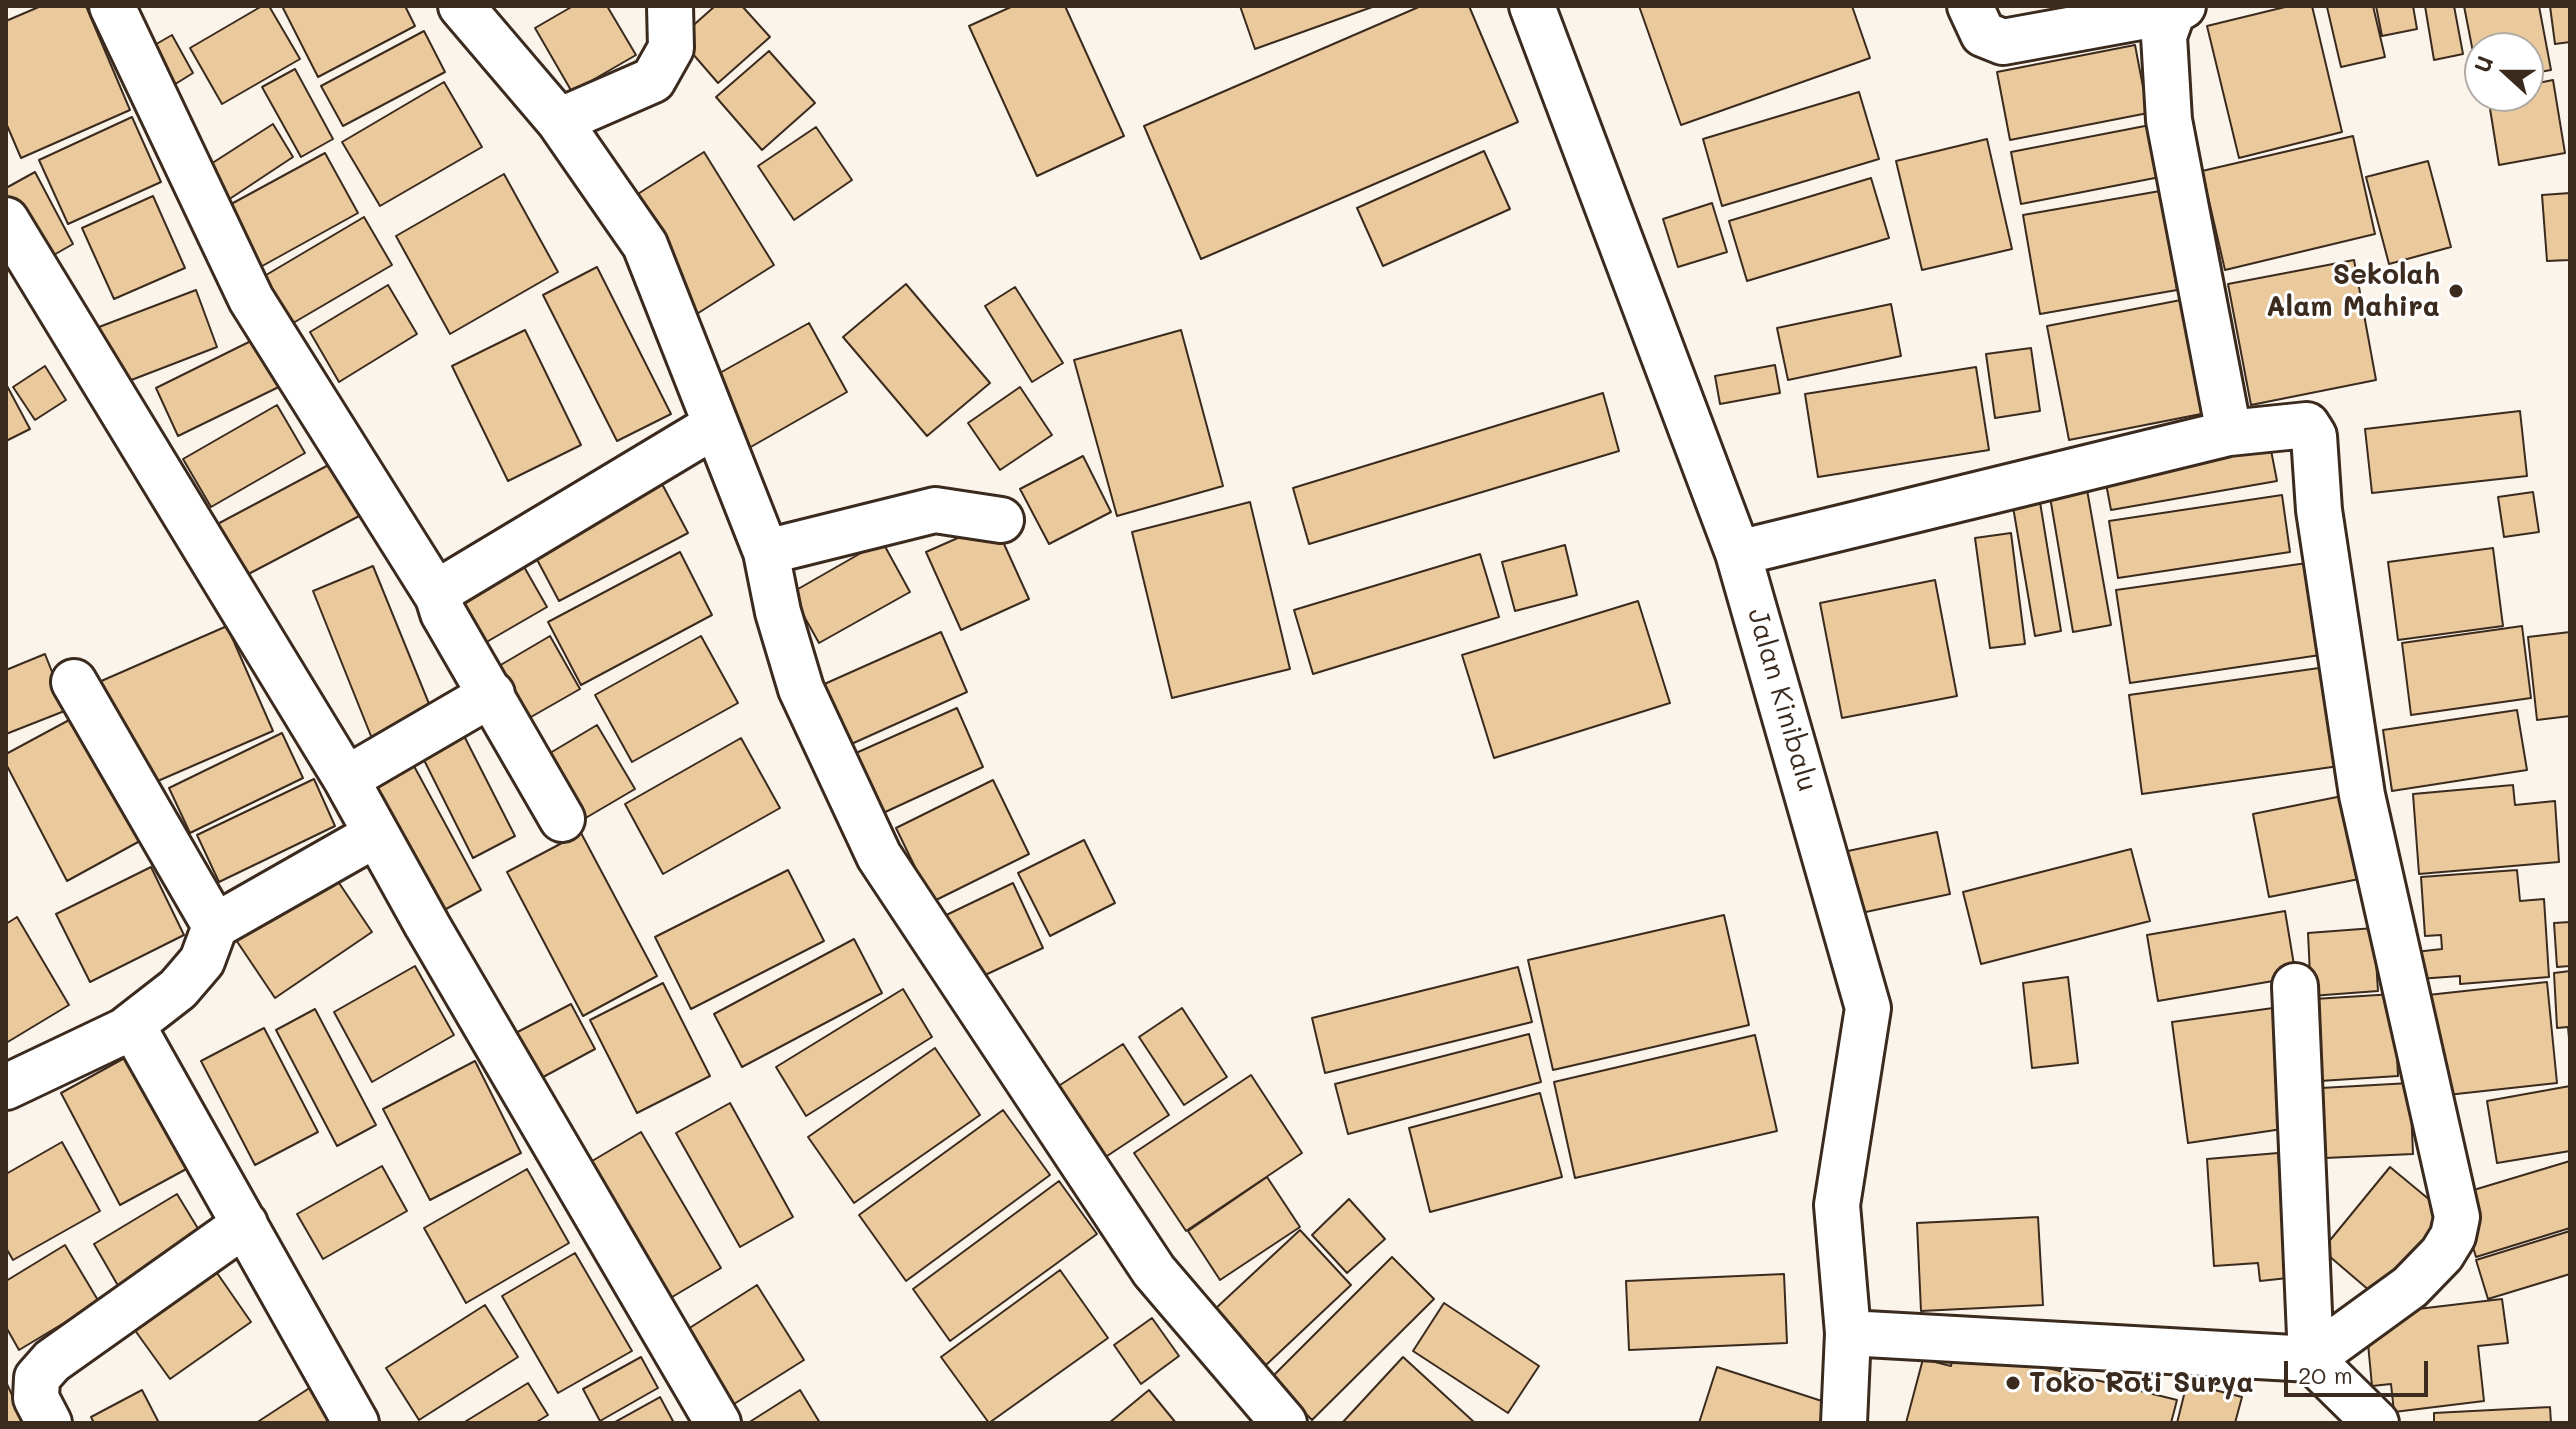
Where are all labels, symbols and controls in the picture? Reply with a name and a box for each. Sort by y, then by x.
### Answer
north arrow [2464,32,2544,112]
text: U [2467,52,2499,76]
place label: Sekolah Alam Mahira [2266,258,2440,324]
marker: Sekolah Alam Mahira [2447,282,2465,300]
street label: Jalan Kinibalu [1740,605,1824,795]
scale bar [2288,1345,2432,1395]
text: 20 m [2298,1359,2353,1390]
place label: Toko Roti Surya [2029,1366,2254,1400]
marker: Toko Roti Surya [2004,1374,2022,1392]

